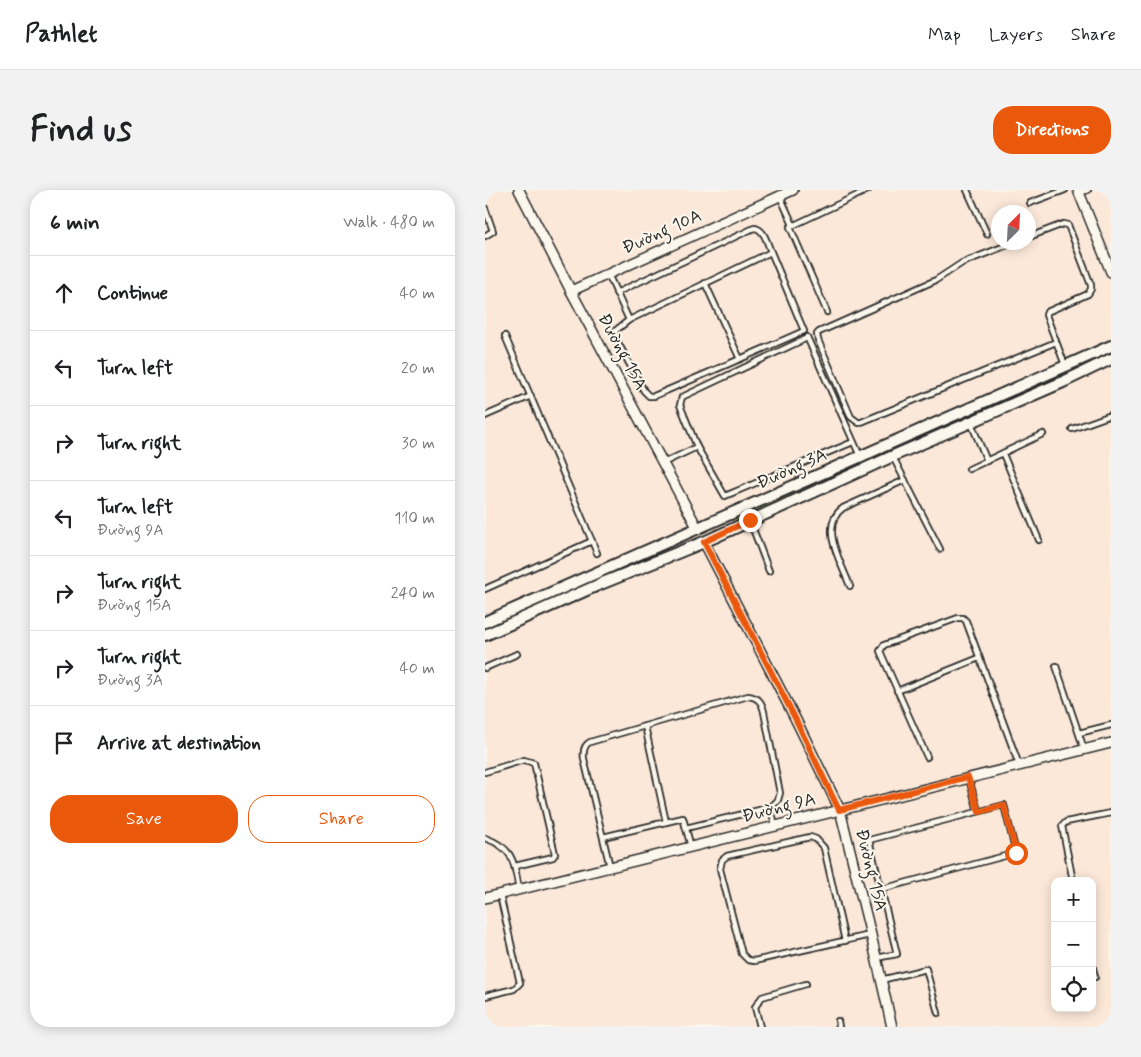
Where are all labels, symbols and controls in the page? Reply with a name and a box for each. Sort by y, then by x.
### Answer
text: Pathlet [25,19,97,50]
text: Map [928,23,961,47]
text: Layers [989,23,1043,47]
text: Share [1071,23,1116,47]
button: Directions [993,106,1111,154]
text: Find us [30,107,132,153]
street label: Đường 10A [618,204,706,262]
north arrow [991,205,1036,250]
text: 6 min [50,209,100,237]
text: Walk · 480 m [343,212,435,233]
icon: ahead [50,279,78,307]
text: Continue [97,281,168,306]
text: 40 m [399,283,435,304]
street label: Đường 15A [590,309,652,396]
icon: left [50,354,78,382]
text: Turn left [97,356,173,381]
text: 20 m [401,358,435,379]
icon: right [50,429,78,457]
text: Turn right [97,431,181,456]
text: 30 m [402,433,435,454]
street label: Đường 3A [753,443,832,497]
text: Turn left [97,495,173,520]
icon: left [50,504,78,532]
text: 110 m [394,508,435,529]
route end [739,509,762,532]
text: Đường 9A [97,520,164,541]
text: Turn right [97,570,181,595]
icon: right [50,579,78,607]
text: 240 m [391,583,435,604]
text: Đường 15A [97,595,172,616]
text: Turn right [97,645,181,670]
icon: right [50,654,78,682]
text: 40 m [399,658,435,679]
text: Đường 3A [97,670,163,691]
icon: arrive [50,729,78,757]
text: Arrive at destination [97,731,261,756]
street label: Đường 9A [740,787,819,831]
button: Save [50,795,238,843]
button: Share [248,795,435,843]
street label: Đường 15A [847,826,893,914]
route start [1005,842,1028,865]
map controls [1051,877,1096,1012]
button: + [1051,877,1096,922]
button: − [1051,922,1096,967]
button: locate [1051,967,1096,1012]

